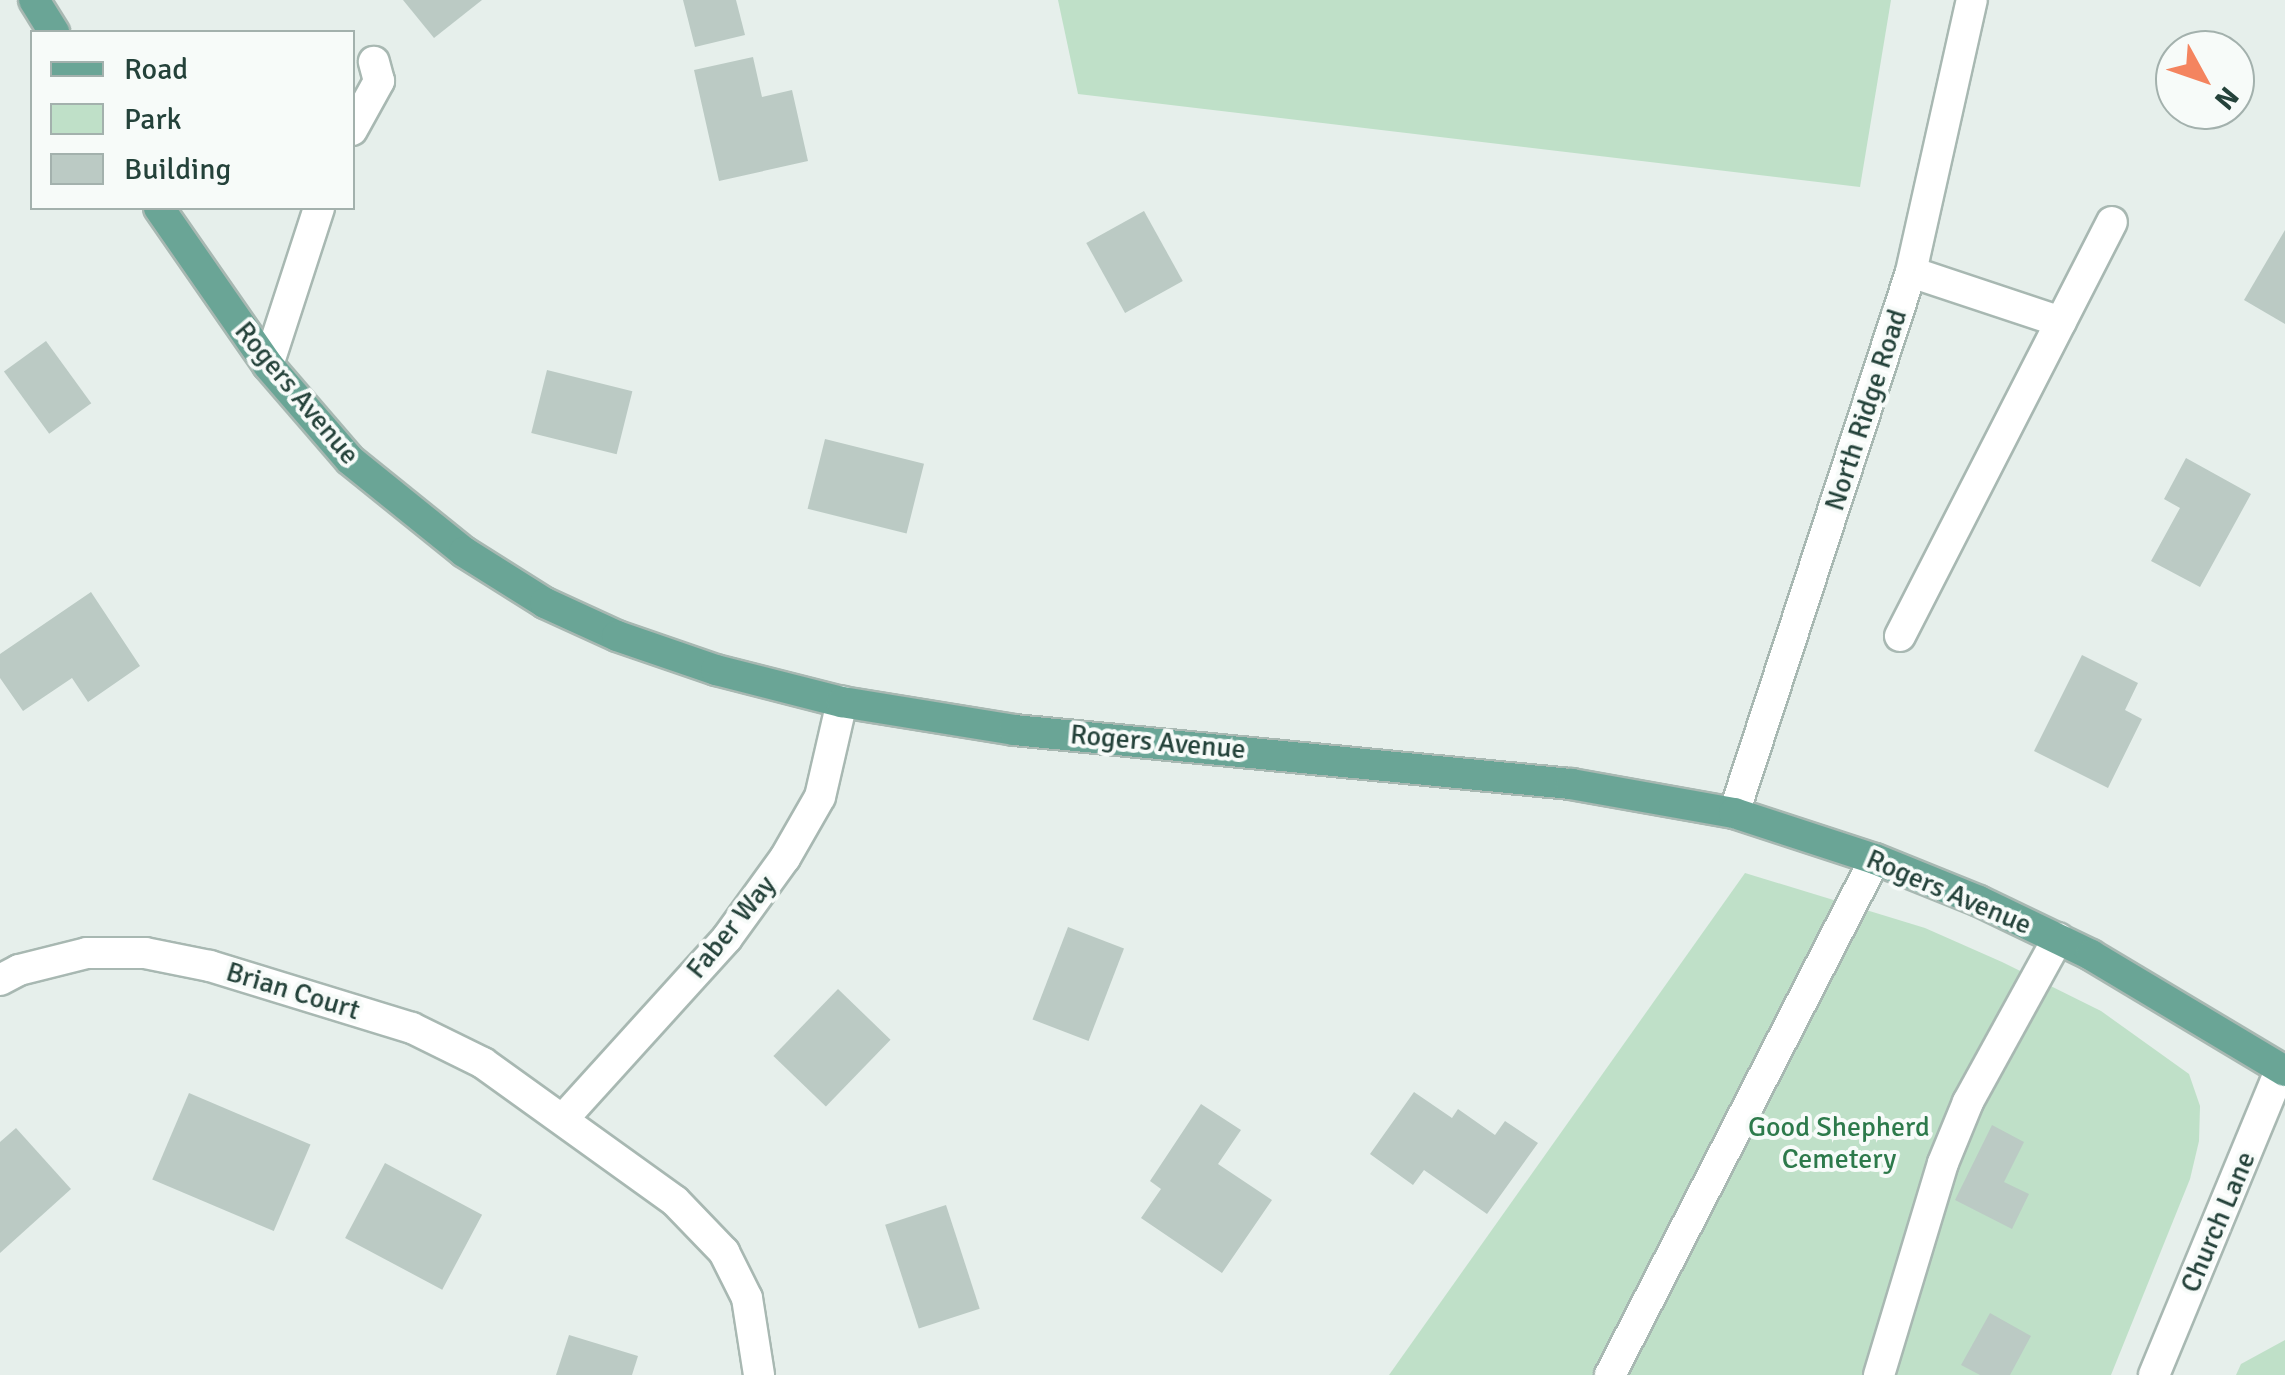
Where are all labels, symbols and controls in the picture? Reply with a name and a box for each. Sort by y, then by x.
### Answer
legend [30,30,355,210]
north arrow [2155,30,2255,130]
text: Road [124,51,188,88]
text: N [2207,80,2246,116]
text: Park [124,101,182,138]
text: Building [124,151,231,188]
street label: North Ridge Road [1818,305,1914,515]
street label: Rogers Avenue [228,315,366,471]
street label: Rogers Avenue [1069,718,1247,766]
street label: Rogers Avenue [1861,842,2037,942]
street label: Faber Way [679,869,783,985]
street label: Brian Court [222,955,364,1027]
park label: Good Shepherd Cemetery [1748,1110,1930,1176]
street label: Church Lane [2173,1147,2263,1297]

